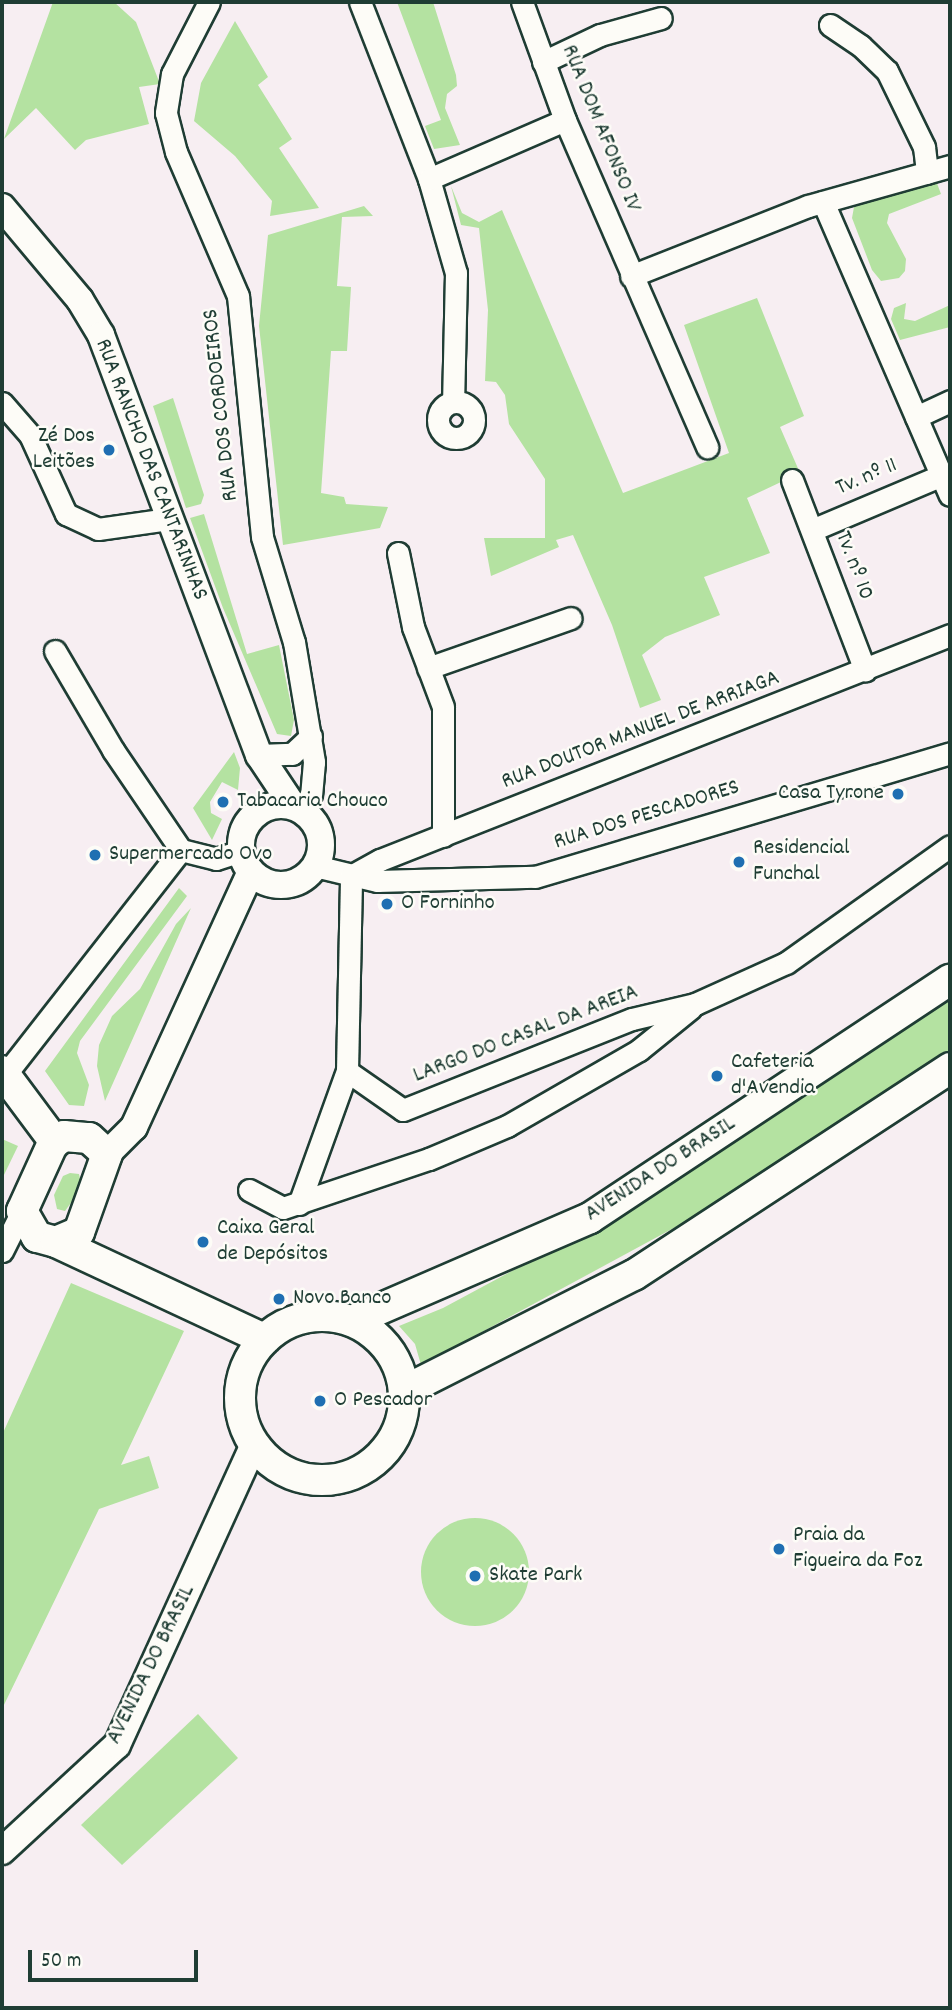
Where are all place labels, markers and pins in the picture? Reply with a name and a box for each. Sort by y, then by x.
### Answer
place label: Zé Dos Leitões [33,423,95,477]
marker: Zé Dos Leitões [101,442,117,458]
place label: Casa Tyrone [778,780,884,808]
marker: Casa Tyrone [890,786,906,802]
place label: Tabacaria Chouco [237,788,388,816]
marker: Tabacaria Chouco [215,794,231,810]
place label: Residencial Funchal [753,835,849,889]
place label: Supermercado Ovo [109,841,272,869]
marker: Supermercado Ovo [87,847,103,863]
marker: Residencial Funchal [731,854,747,870]
place label: O Forninho [401,890,495,918]
marker: O Forninho [379,896,395,912]
place label: Cafeteria d'Avendia [731,1049,815,1103]
marker: Cafeteria d'Avendia [709,1068,725,1084]
place label: Caixa Geral de Depósitos [217,1215,328,1269]
marker: Caixa Geral de Depósitos [195,1234,211,1250]
place label: Novo Banco [293,1285,391,1313]
marker: Novo Banco [271,1291,287,1307]
place label: O Pescador [334,1387,432,1415]
marker: O Pescador [312,1393,328,1409]
place label: Praia da Figueira da Foz [793,1522,922,1576]
marker: Praia da Figueira da Foz [771,1541,787,1557]
place label: Skate Park [489,1562,582,1590]
marker: Skate Park [467,1568,483,1584]

